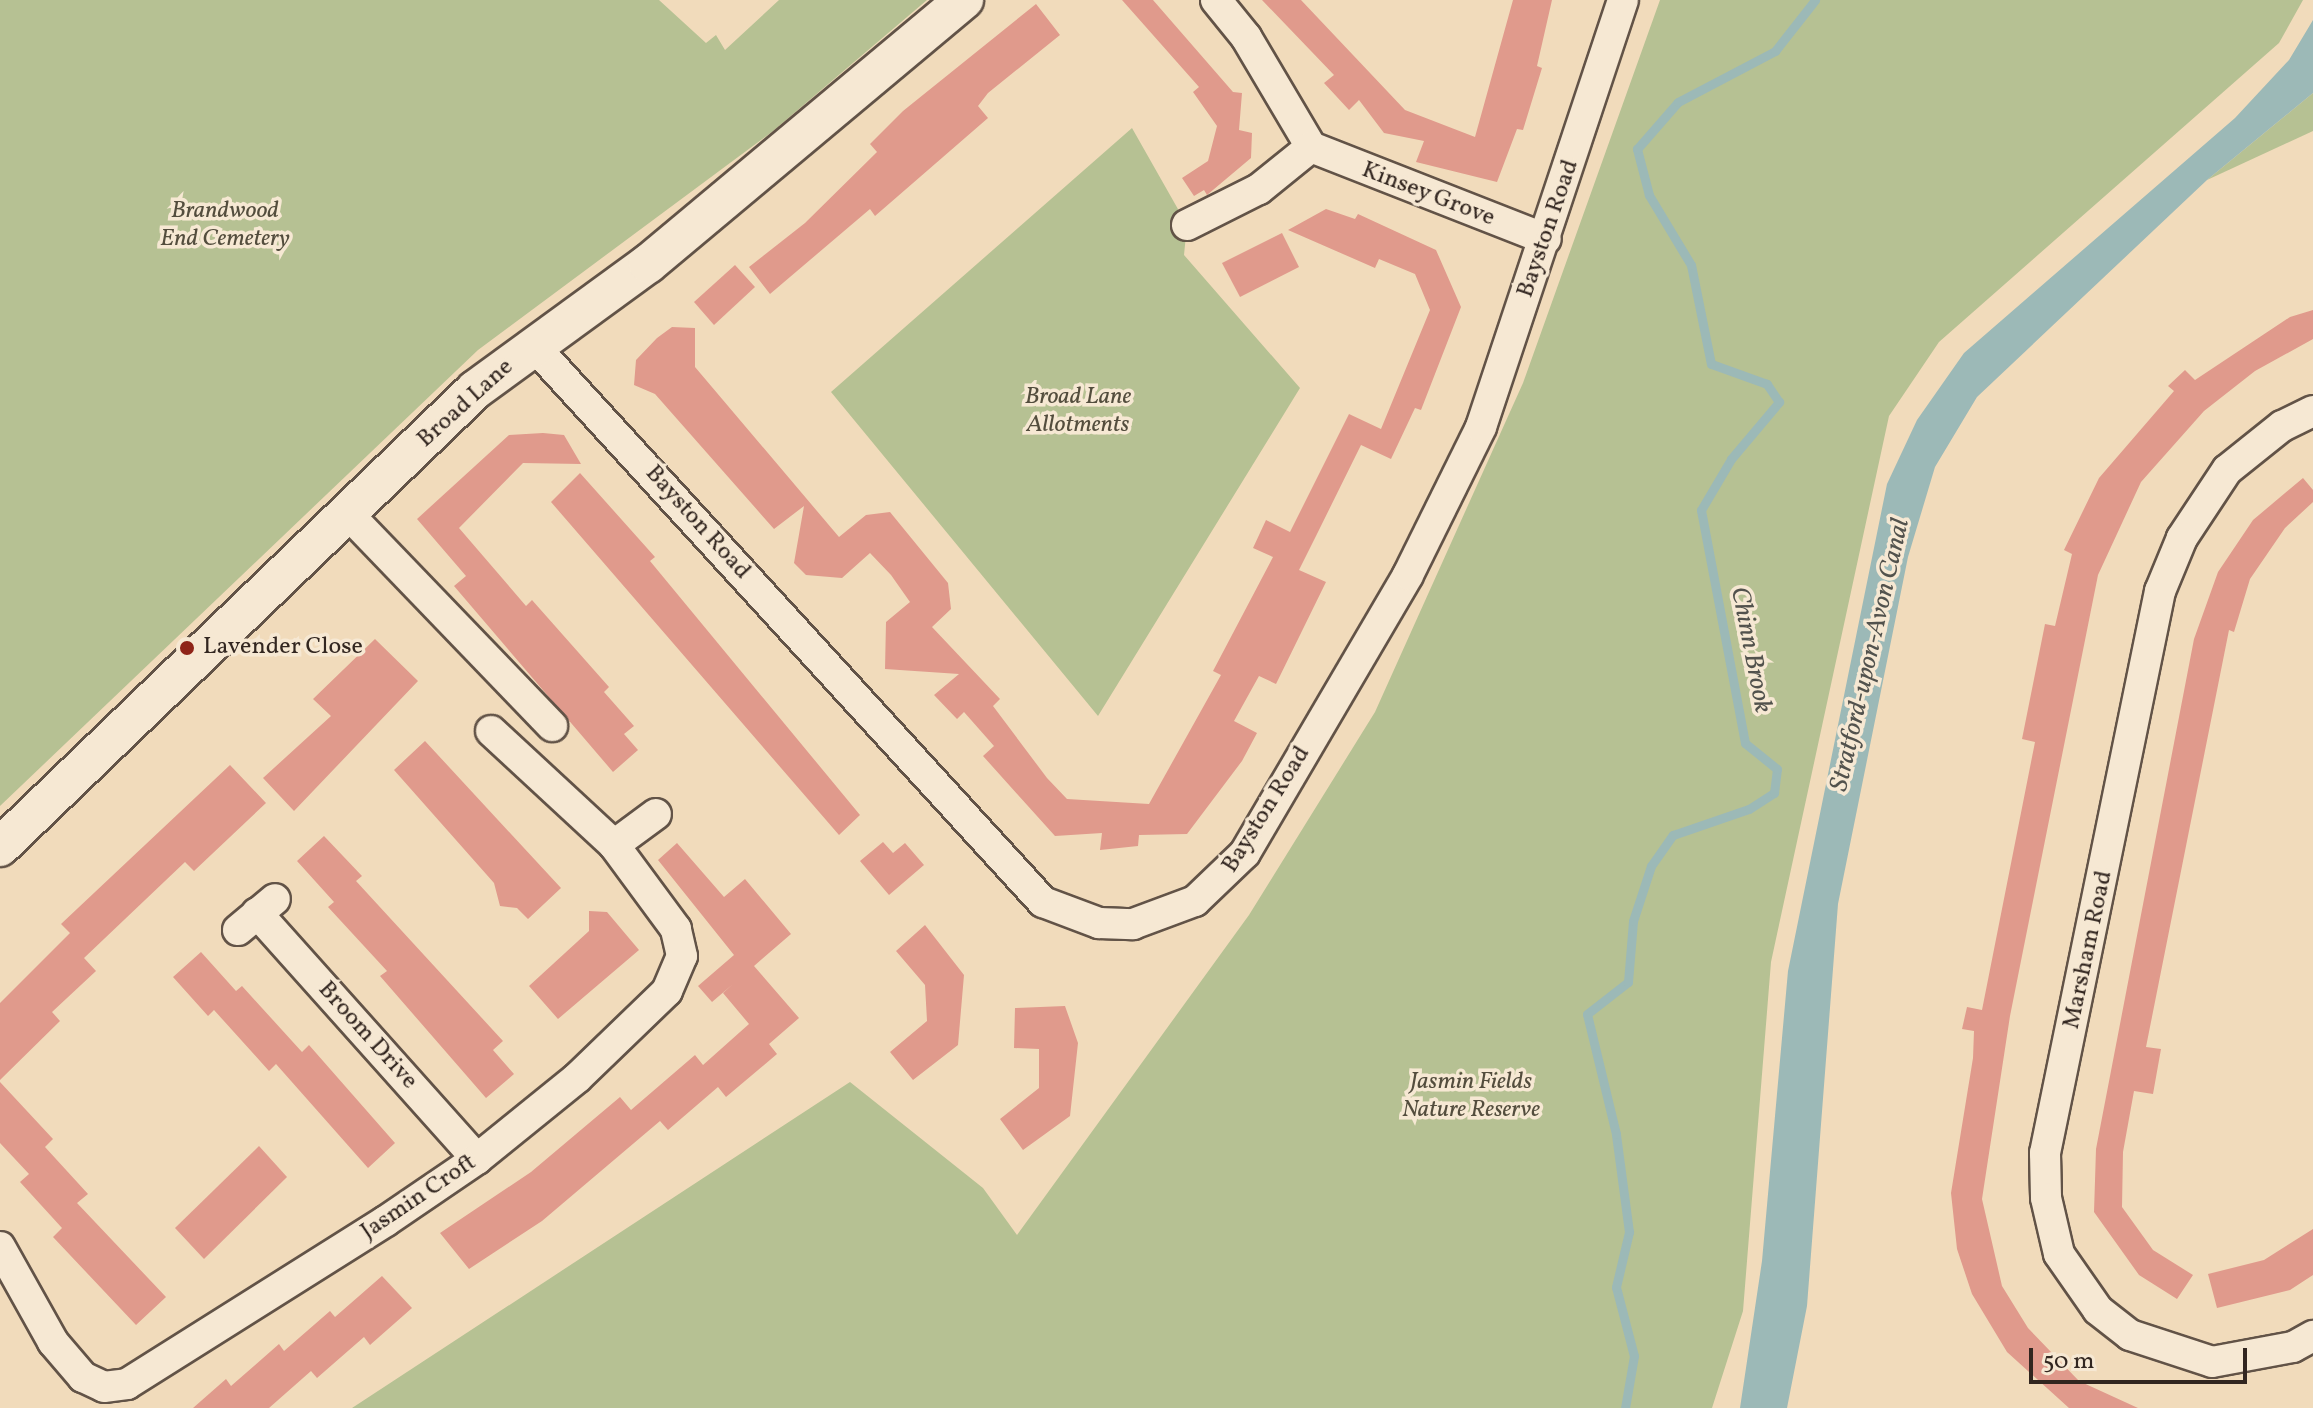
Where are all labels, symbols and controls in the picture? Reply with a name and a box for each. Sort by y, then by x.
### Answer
street label: Kinsey Grove [1357,156,1499,234]
street label: Bayston Road [1512,156,1586,302]
park label: Brandwood End Cemetery [160,198,290,254]
street label: Broad Lane [412,353,520,455]
park label: Broad Lane Allotments [1025,384,1131,440]
street label: Bayston Road [638,460,756,586]
water label: Stratford-upon-Avon Canal [1824,516,1918,794]
water label: Chinn Brook [1722,584,1778,716]
place label: Lavender Close [203,634,363,662]
marker: Lavender Close [178,639,196,657]
street label: Bayston Road [1217,741,1317,879]
street label: Marsham Road [2058,868,2120,1032]
street label: Broom Drive [311,976,423,1096]
park label: Jasmin Fields Nature Reserve [1402,1069,1540,1125]
street label: Jasmin Croft [356,1149,482,1247]
scale bar [2033,1332,2251,1382]
text: 50 m [2043,1345,2095,1379]

